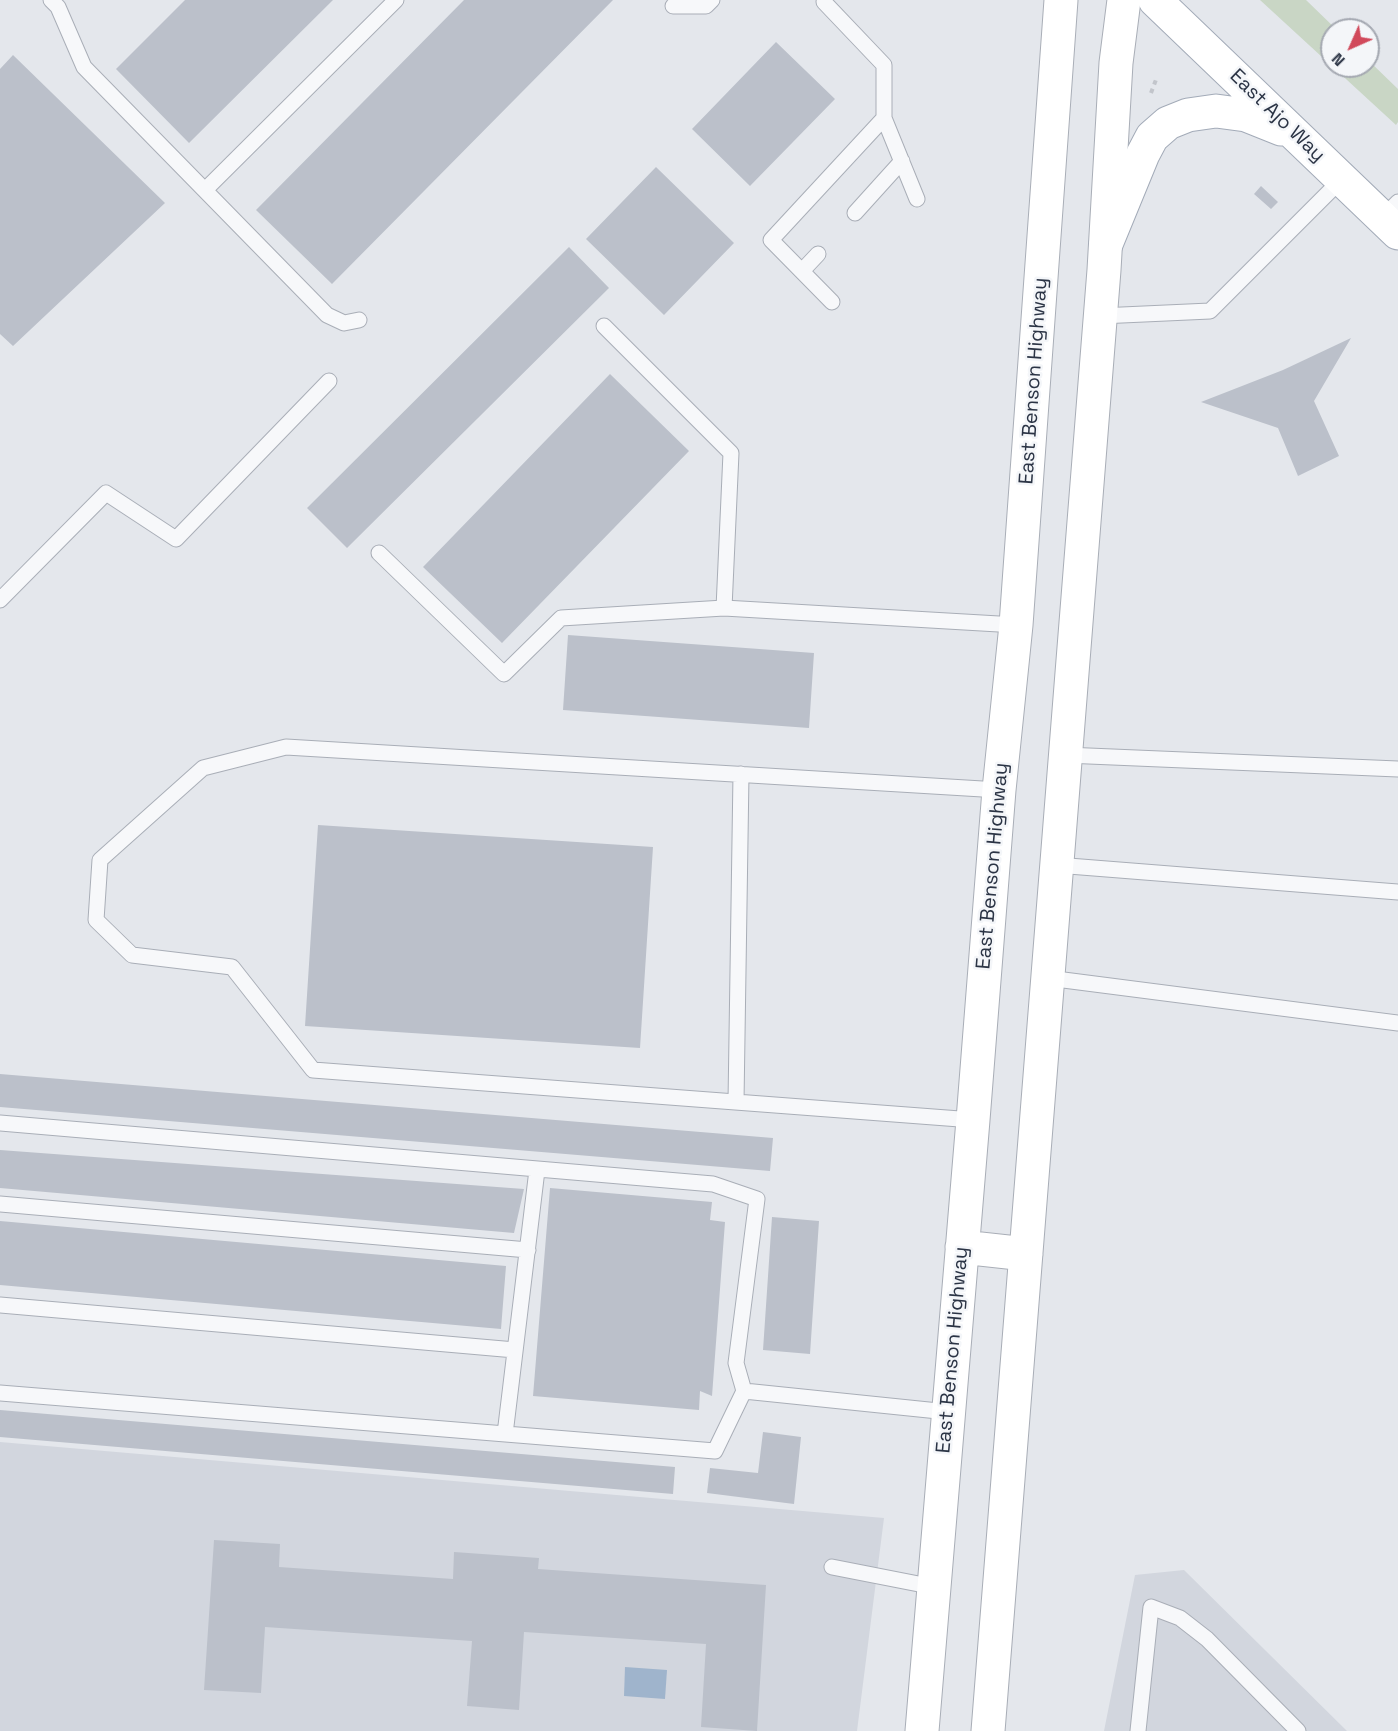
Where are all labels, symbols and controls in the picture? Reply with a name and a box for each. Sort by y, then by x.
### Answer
north arrow [1320,18,1380,78]
text: N [1327,48,1350,71]
street label: East Ajo Way [1224,65,1330,167]
street label: East Benson Highway [1015,277,1053,485]
street label: East Benson Highway [972,762,1014,970]
street label: East Benson Highway [932,1246,974,1454]

